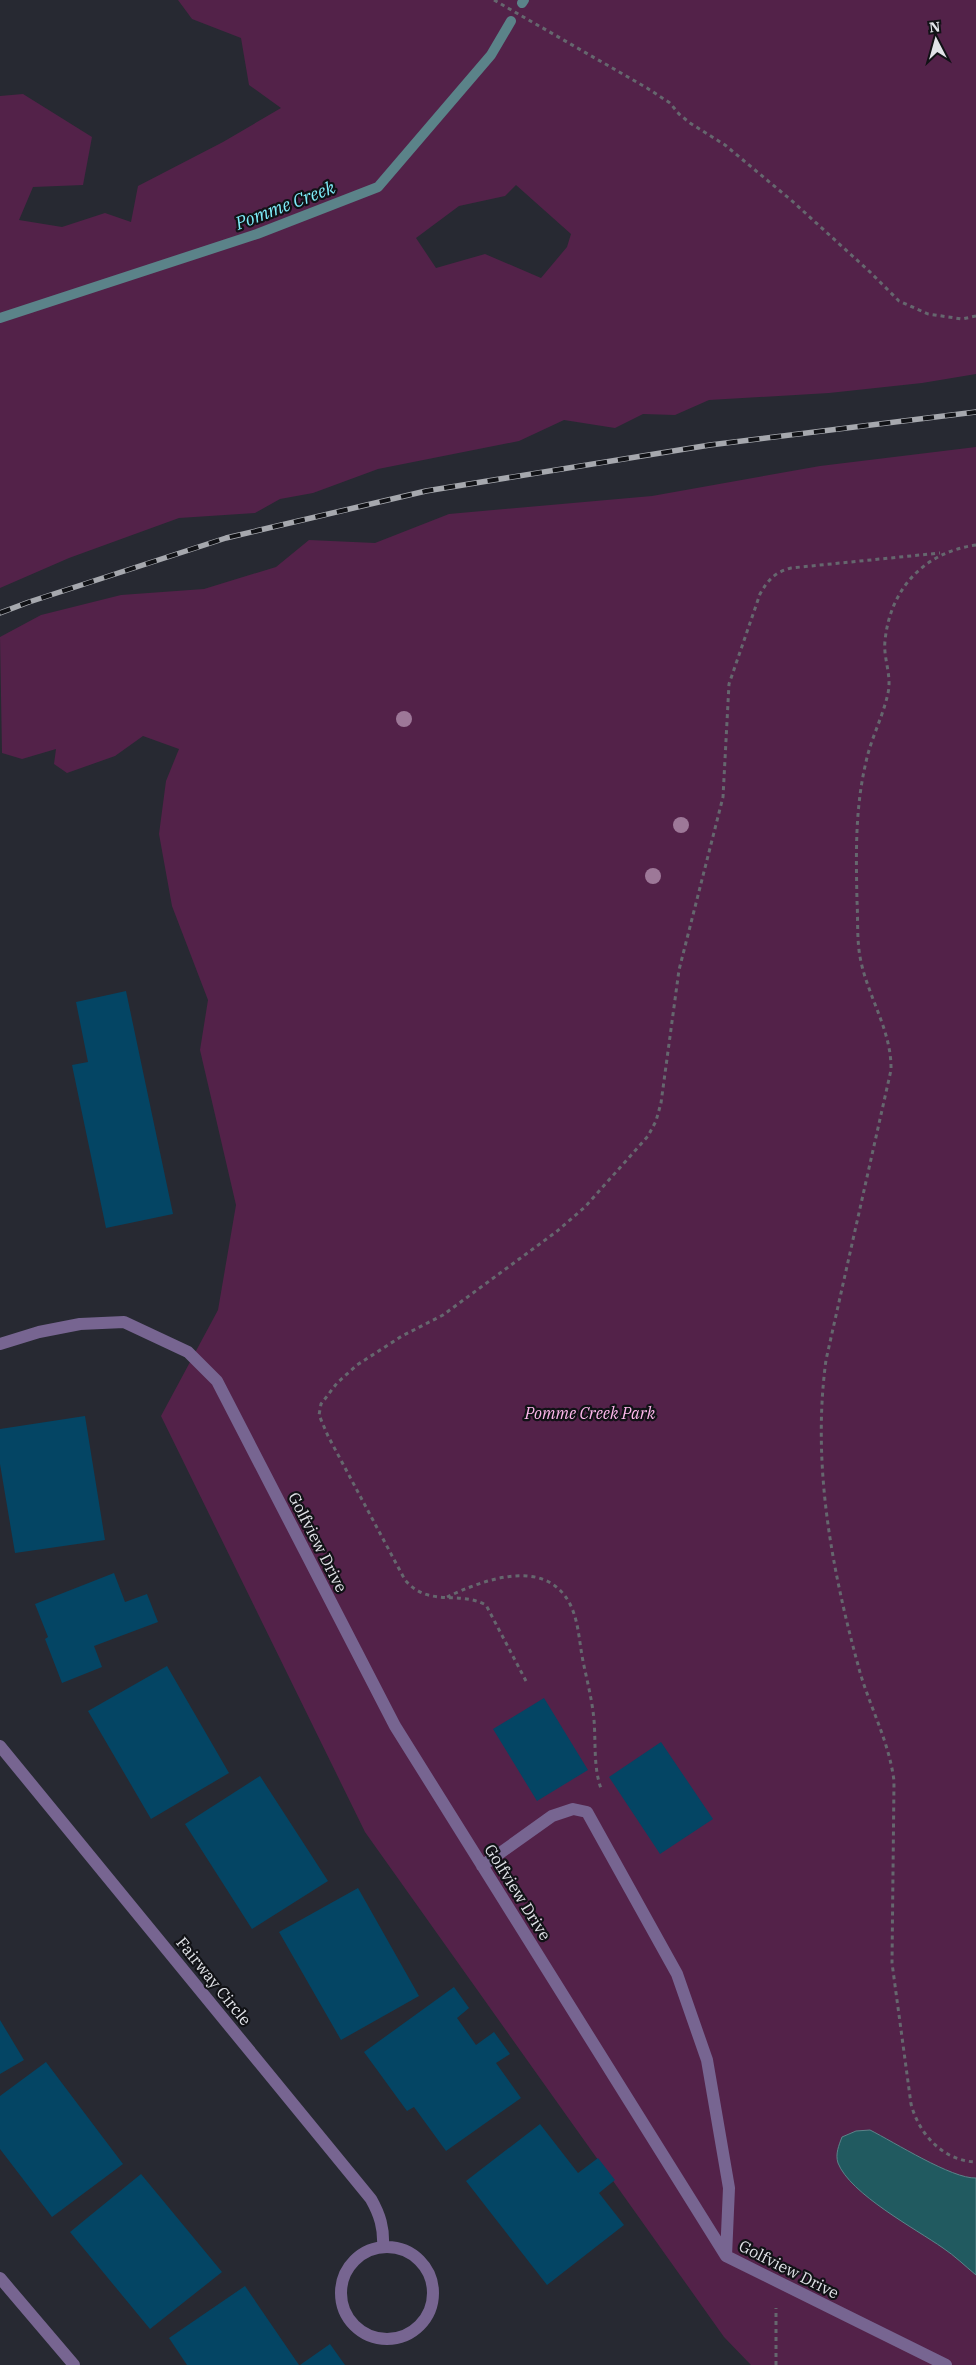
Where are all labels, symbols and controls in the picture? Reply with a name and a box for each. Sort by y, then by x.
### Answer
north arrow [911,15,961,65]
text: N [928,18,941,37]
water label: Pomme Creek [231,175,339,235]
park label: Pomme Creek Park [524,1403,656,1423]
street label: Golfview Drive [284,1489,352,1595]
street label: Golfview Drive [480,1840,556,1944]
street label: Fairway Circle [172,1933,256,2029]
street label: Golfview Drive [736,2235,842,2303]

